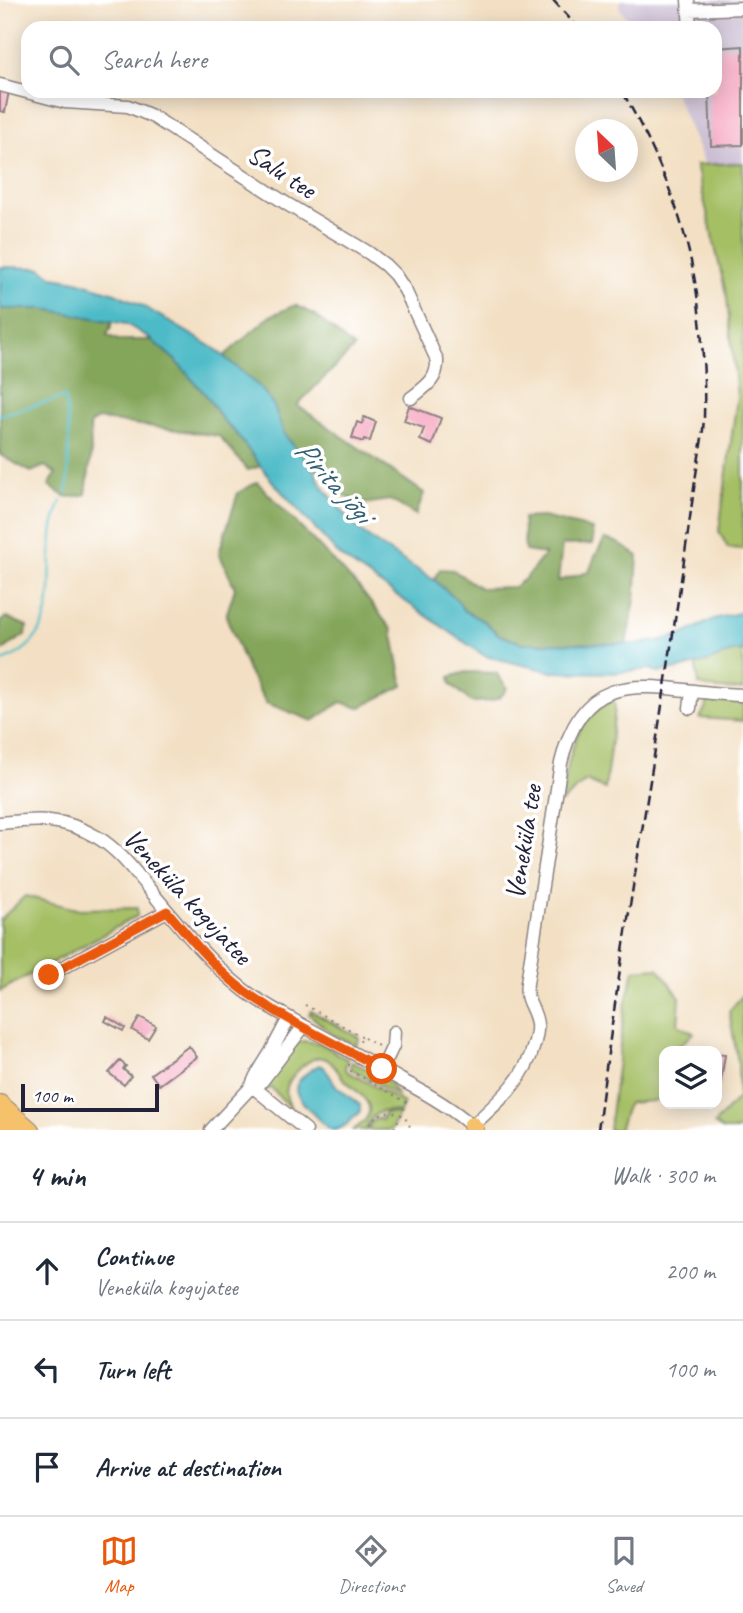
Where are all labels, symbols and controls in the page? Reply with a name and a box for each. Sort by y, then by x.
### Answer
search box [21,21,722,98]
icon: search [45,41,83,79]
text: Search here [101,43,207,76]
north arrow [575,119,638,182]
street label: Salu tee [241,136,325,207]
water label: Pirita jõgi [287,432,386,536]
street label: Veneküla tee [497,780,550,902]
street label: Veneküla kogujatee [116,821,261,973]
route end [33,959,64,990]
map controls [659,1046,722,1109]
button: layers [659,1046,722,1109]
route start [366,1053,397,1084]
scale bar [21,1081,159,1113]
text: 100 m [32,1084,73,1108]
text: 4 min [28,1157,85,1195]
text: Walk · 300 m [611,1161,715,1190]
text: Continue [95,1240,173,1273]
icon: ahead [28,1252,66,1290]
text: 200 m [666,1257,715,1286]
text: Veneküla kogujatee [95,1273,238,1302]
icon: left [28,1350,66,1388]
text: Turn left [95,1353,170,1386]
text: 100 m [666,1355,715,1384]
icon: arrive [28,1448,66,1486]
text: Arrive at destination [95,1451,281,1484]
tab: Map [100,1532,138,1598]
tab: Directions [338,1532,405,1598]
tab: Saved [605,1532,643,1598]

